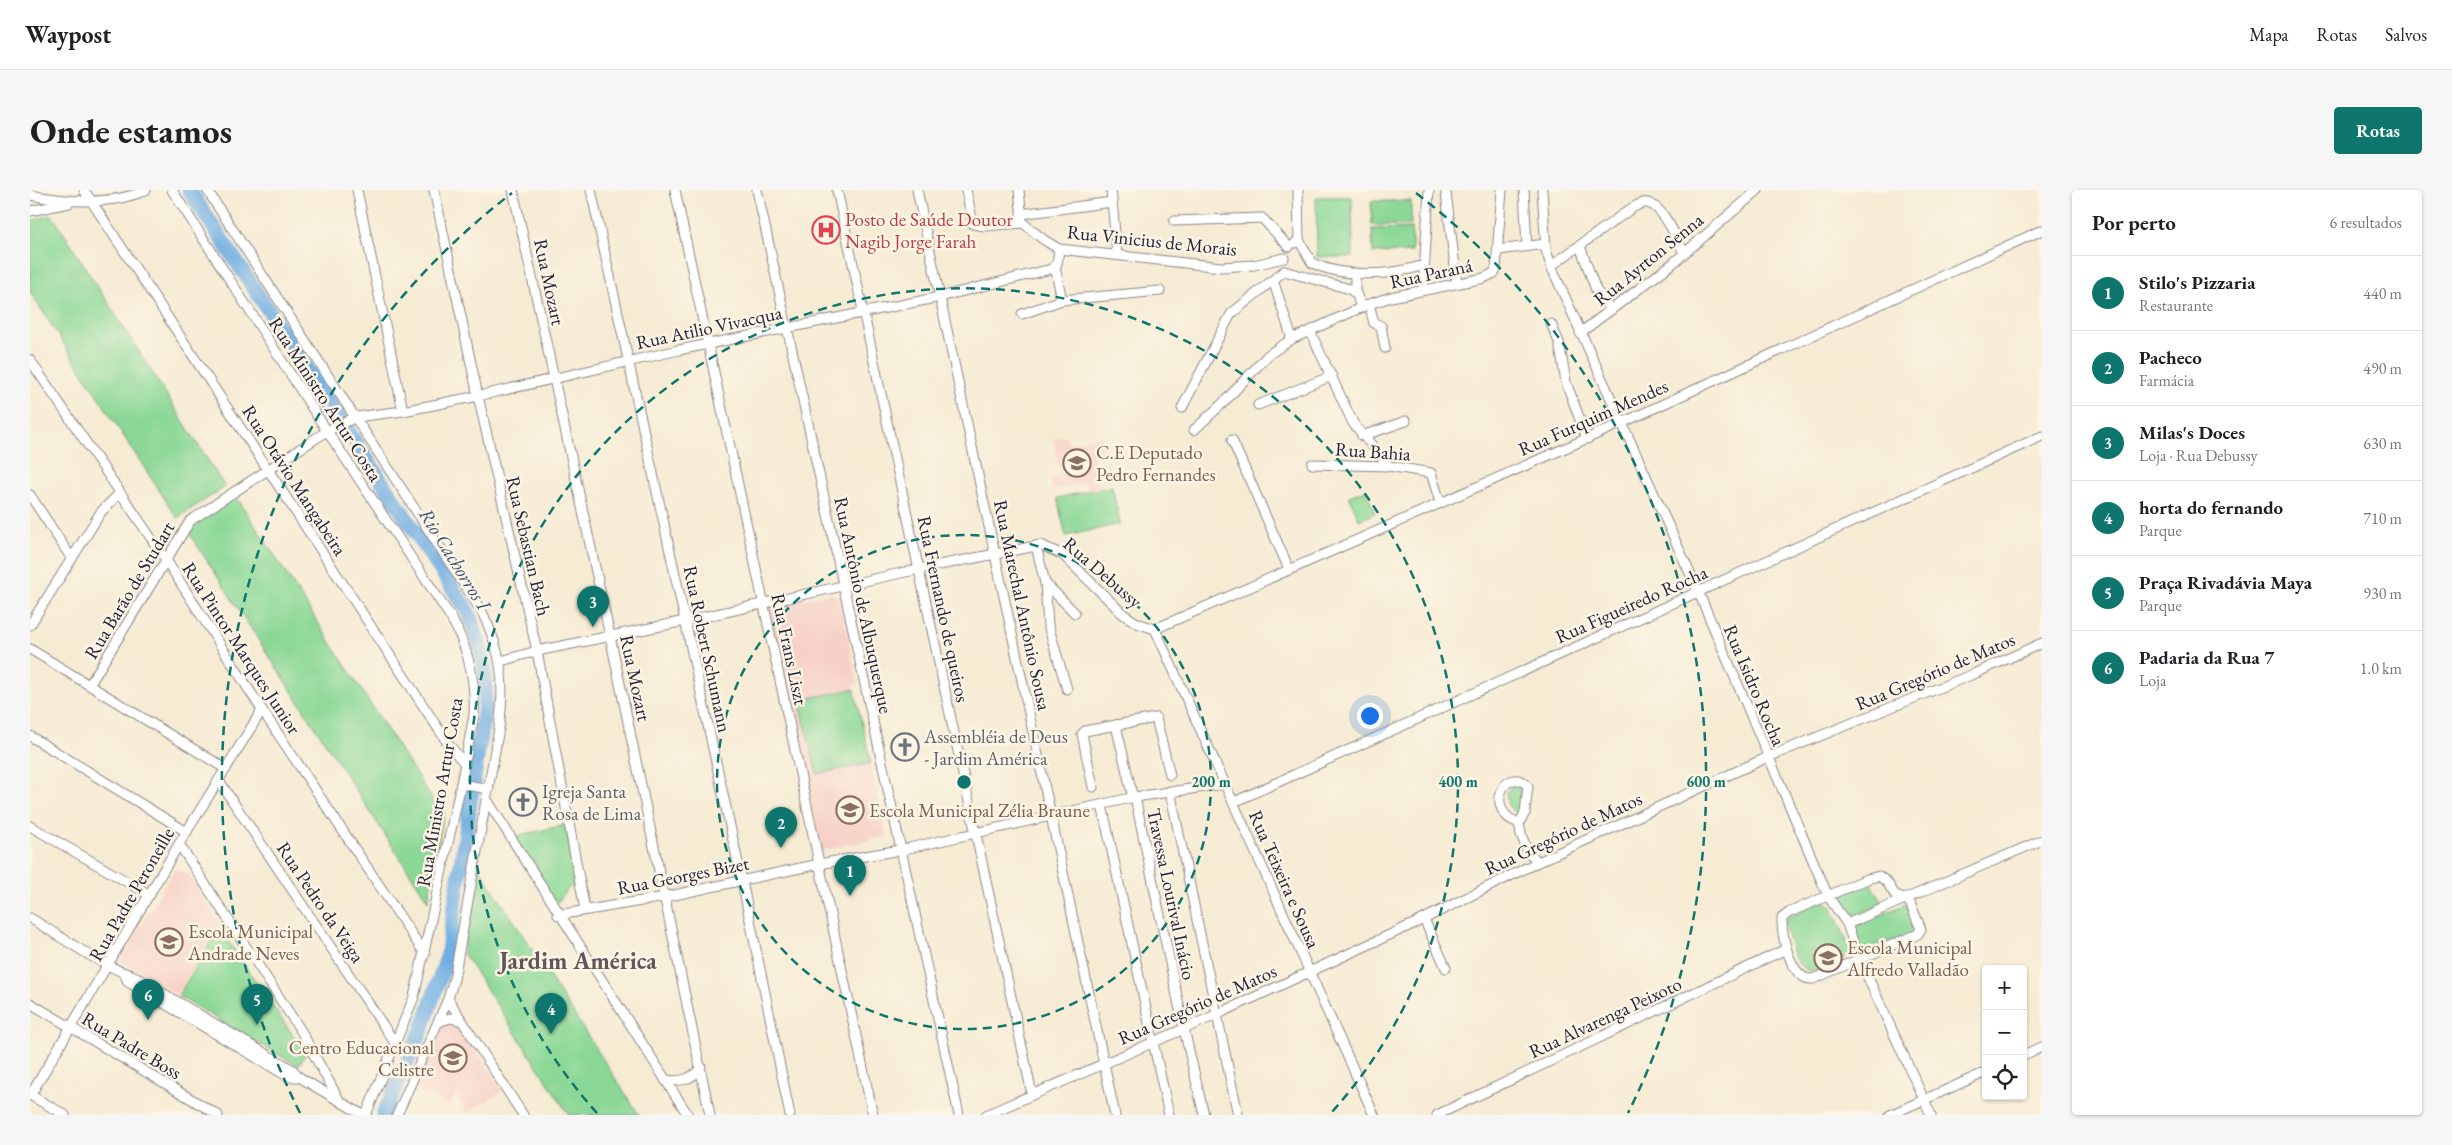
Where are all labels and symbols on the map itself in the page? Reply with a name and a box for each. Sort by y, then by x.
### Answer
place label: Posto de Saúde Doutor Nagib Jorge Farah [845,207,1013,254]
street label: Rua Ayrton Senna [1588,207,1709,311]
hospital icon: Posto de Saúde Doutor Nagib Jorge Farah [811,215,841,245]
street label: Rua Vinicius de Morais [1066,219,1238,262]
street label: Rua Mozart [528,237,571,328]
street label: Rua Paraná [1388,252,1475,294]
street label: Rua Atilio Vivacqua [634,300,785,355]
street label: Rua Ministro Artur Costa [263,312,388,487]
street label: Rua Furquim Mendes [1514,373,1672,462]
street label: Rua Otávio Mangabeira [237,400,353,561]
street label: Rua Bahia [1334,436,1412,467]
place label: C.E Deputado Pedro Fernandes [1096,440,1216,487]
school or university icon: C.E Deputado Pedro Fernandes [1062,448,1092,478]
street label: Rua Sebastian Bach [500,474,557,619]
street label: Rua Antônio de Albuquerque [828,495,899,716]
street label: Rua Marechal Antônio Sousa [988,497,1057,713]
water label: Rio Cachorros I [413,503,498,617]
street label: Rua Frernando de queiros [912,514,975,705]
street label: Rua Barão de Studart [79,517,180,664]
street label: Rua Debussy [1058,531,1148,614]
street label: Rua Pintor Marques Junior [176,557,307,740]
street label: Rua Figueiredo Rocha [1551,559,1712,649]
street label: Rua Robert Schumann [678,563,737,735]
pin: 3 [577,586,609,627]
street label: Rua Frans Liszt [765,591,814,707]
street label: Rua Isidro Rocha [1718,621,1791,750]
street label: Rua Gregório de Matos [1852,627,2019,716]
street label: Rua Mozart [614,633,657,724]
street label: Rua Ministro Artur Costa [411,695,468,888]
your location [1357,703,1383,729]
place label: Assembléia de Deus - Jardim América [923,724,1068,771]
church icon: Assembléia de Deus - Jardim América [890,732,920,762]
text: 200 m [1191,772,1231,791]
text: 400 m [1438,772,1478,791]
text: 600 m [1686,772,1726,791]
centre of rings [955,773,973,791]
place label: Igreja Santa Rosa de Lima [542,779,642,826]
street label: Rua Gregório de Matos [1480,786,1646,881]
church icon: Igreja Santa Rosa de Lima [508,787,538,817]
school or university icon: Escola Municipal Zélia Braune [835,795,865,825]
place label: Escola Municipal Zélia Braune [869,798,1090,823]
street label: Travessa Lourival Inácio [1141,806,1202,982]
street label: Rua Teixeira e Sousa [1243,806,1326,952]
pin: 2 [765,807,797,848]
street label: Rua Padre Peroneille [83,823,180,966]
street label: Rua Pedro da Veiga [271,837,371,968]
street label: Rua Georges Bizet [615,850,751,901]
pin: 1 [834,855,866,896]
place label: Escola Municipal Andrade Neves [187,919,314,966]
school or university icon: Escola Municipal Andrade Neves [154,927,184,957]
place label: Escola Municipal Alfredo Valladão [1846,935,1973,982]
school or university icon: Escola Municipal Alfredo Valladão [1813,943,1843,973]
district label: Jardim América [497,945,657,976]
street label: Rua Gregório de Matos [1114,958,1280,1051]
street label: Rua Alvarenga Peixoto [1525,971,1686,1064]
pin: 6 [132,979,164,1020]
pin: 5 [241,984,273,1025]
pin: 4 [535,993,567,1034]
street label: Rua Padre Boss [77,1006,186,1085]
place label: Centro Educacional Celistre [289,1035,434,1082]
school or university icon: Centro Educacional Celistre [438,1043,468,1073]

